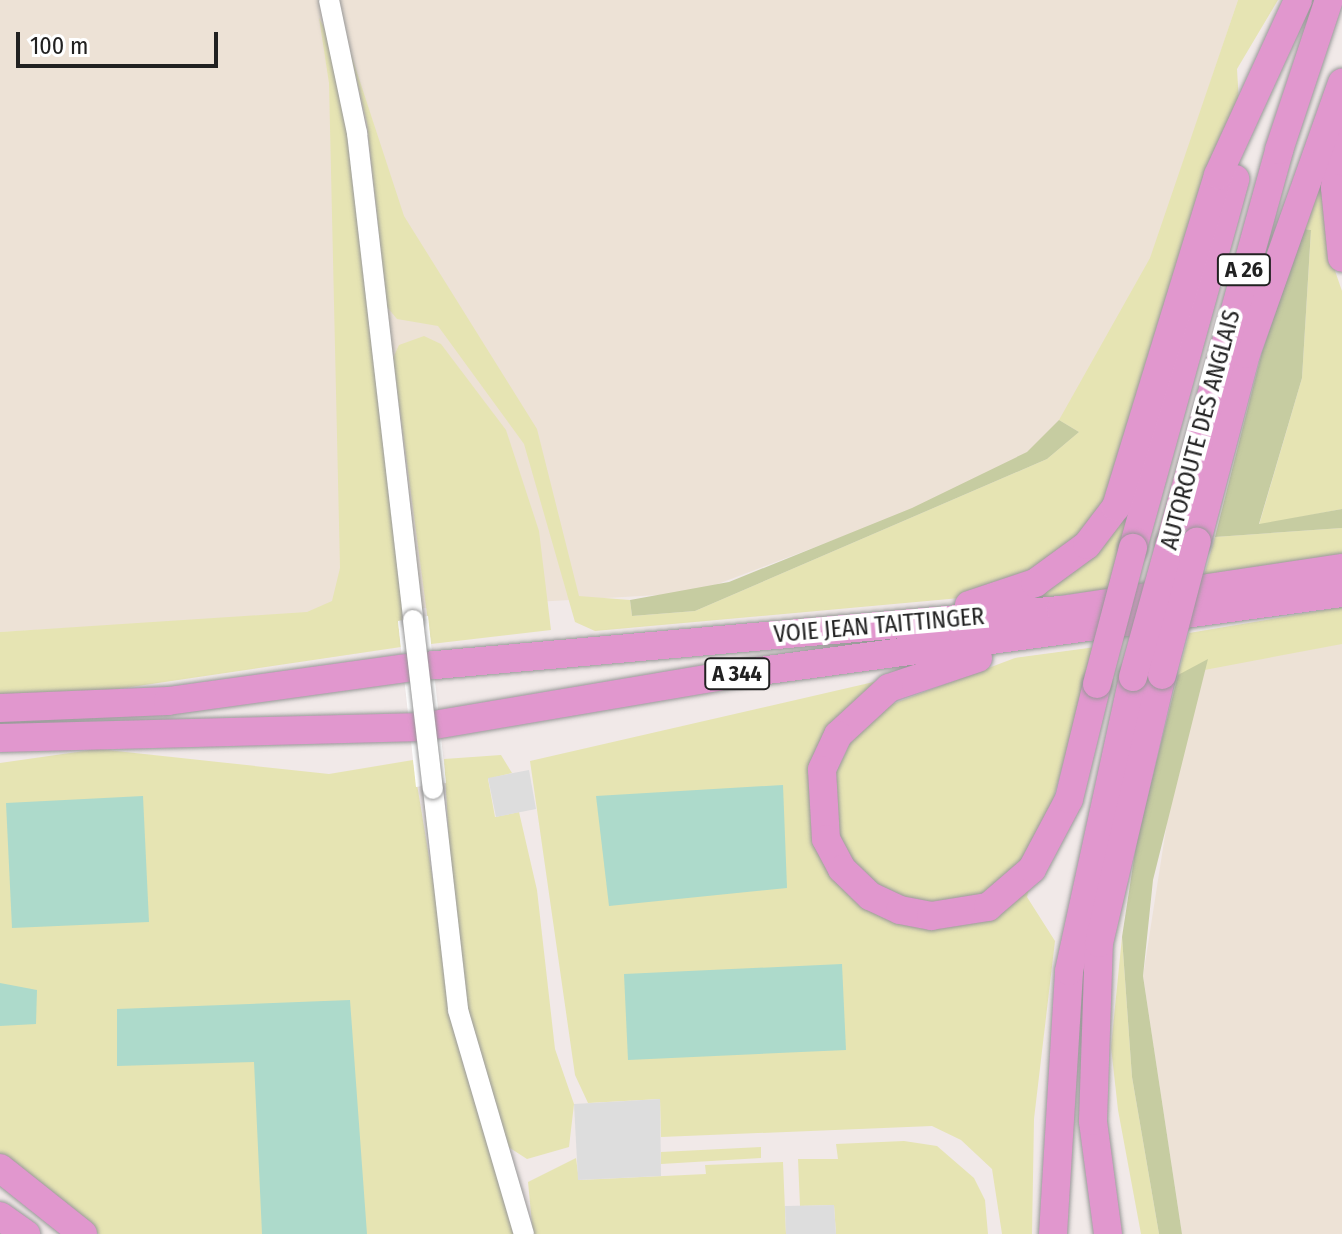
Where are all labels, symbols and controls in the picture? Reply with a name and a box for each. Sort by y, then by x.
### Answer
scale bar [20,16,222,66]
text: 100 m [30,32,88,60]
road number: A 26 [1216,252,1272,288]
street label: AUTOROUTE DES ANGLAIS [1155,307,1247,553]
street label: VOIE JEAN TAITTINGER [773,602,985,650]
road number: A 344 [703,656,771,692]

